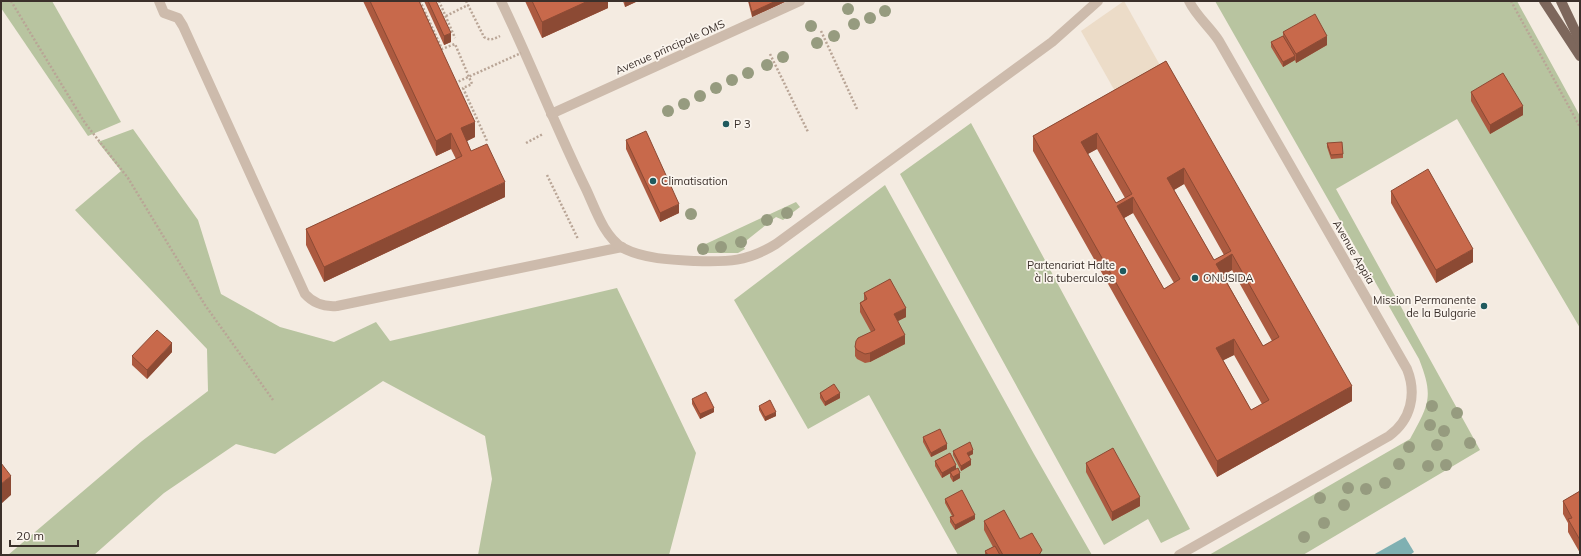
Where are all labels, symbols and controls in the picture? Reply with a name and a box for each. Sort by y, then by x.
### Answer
street label: Avenue principale OMS [613,16,727,77]
place label: P 3 [734,117,751,131]
marker: P 3 [721,119,731,129]
place label: Climatisation [661,174,728,188]
marker: Climatisation [648,176,658,186]
street label: Avenue Appia [1330,217,1378,287]
place label: Partenariat Halte à la tuberculose [1027,258,1115,285]
marker: Partenariat Halte à la tuberculose [1118,266,1128,276]
place label: ONUSIDA [1203,271,1254,285]
marker: ONUSIDA [1190,273,1200,283]
place label: Mission Permanente de la Bulgarie [1373,293,1476,320]
marker: Mission Permanente de la Bulgarie [1479,301,1489,311]
scale bar [10,522,78,548]
text: 20 m [16,528,44,543]

